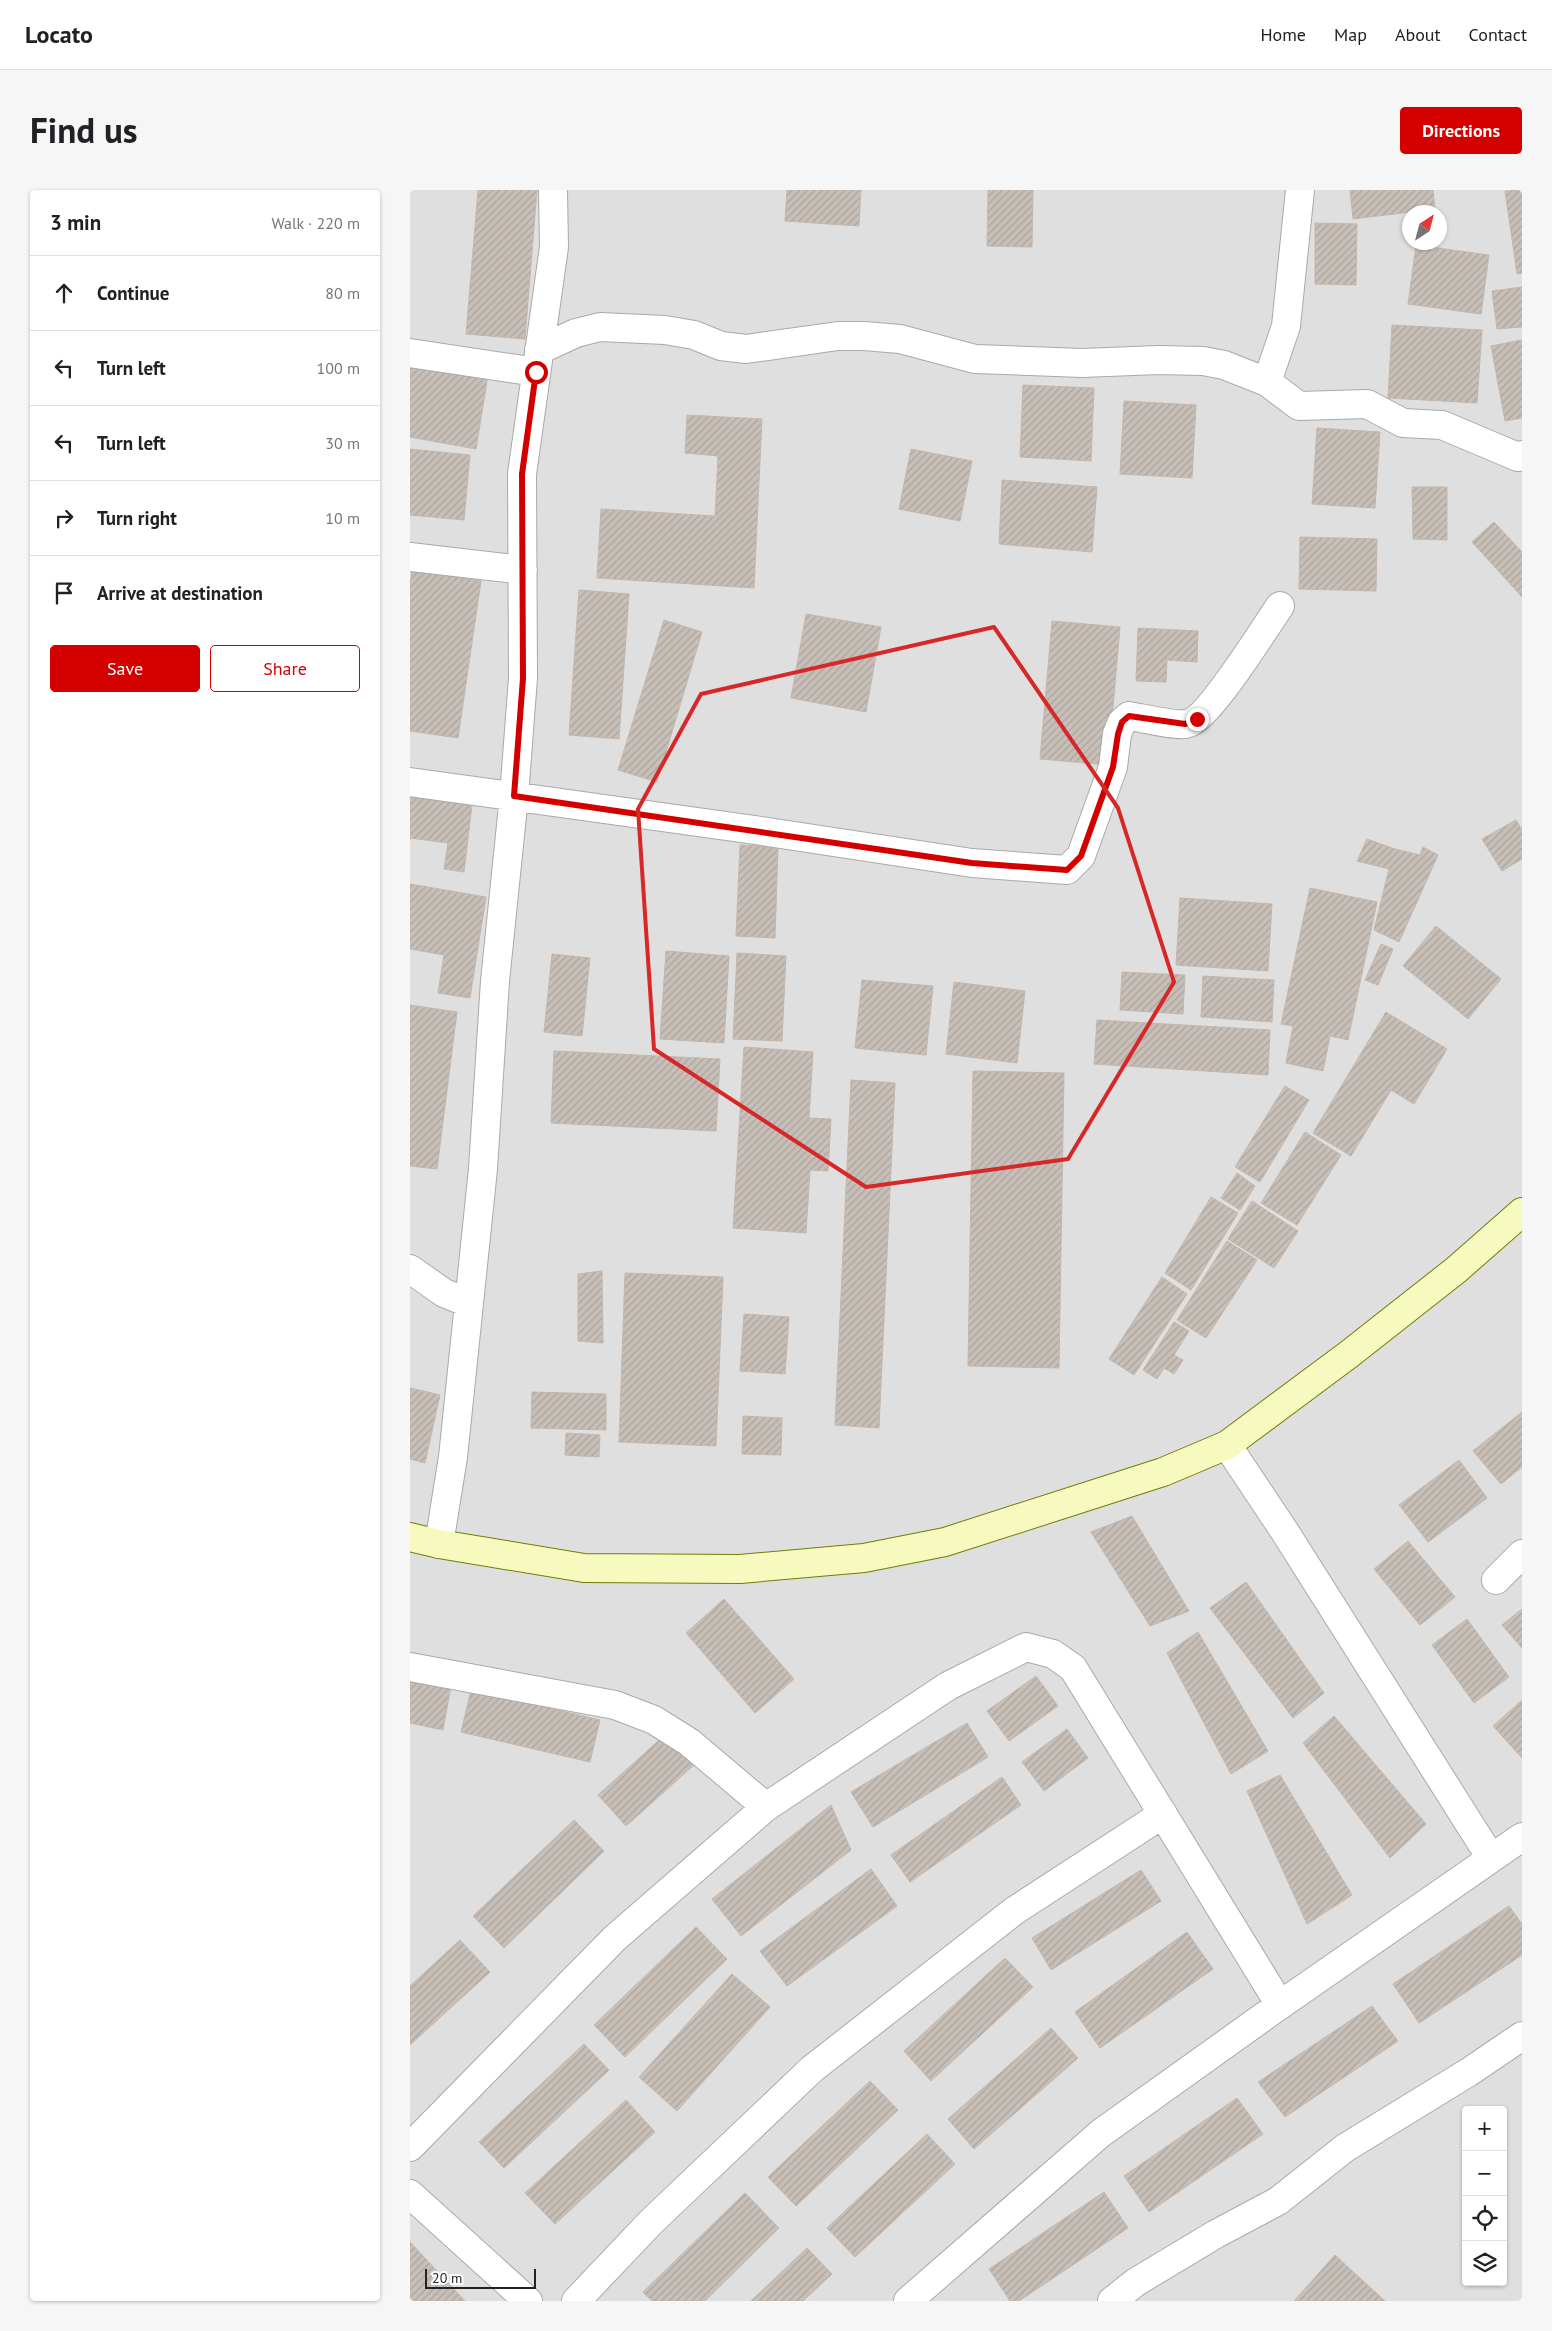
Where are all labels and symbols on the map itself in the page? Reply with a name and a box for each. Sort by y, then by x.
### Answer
north arrow [1402,205,1447,250]
route start [525,361,548,384]
route end [1186,708,1209,731]
scale bar [425,2266,536,2289]

